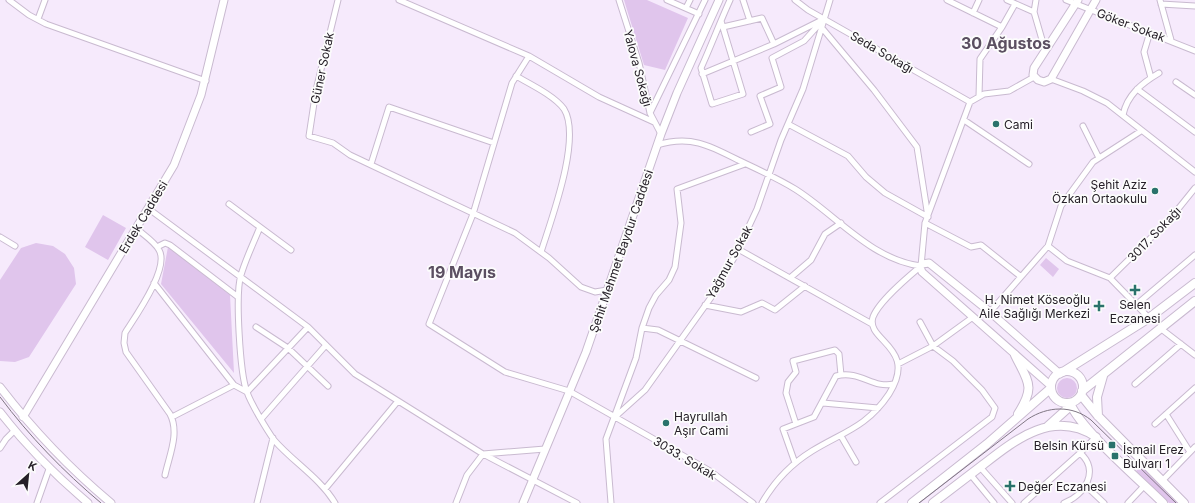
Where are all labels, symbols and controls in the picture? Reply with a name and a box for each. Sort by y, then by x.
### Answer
street label: Göker Sokak [1095,5,1168,45]
street label: Yalova Sokağı [621,28,655,108]
street label: Seda Sokağı [848,28,916,76]
street label: Güner Sokak [307,30,337,105]
district label: 30 Ağustos [961,33,1051,53]
place label: Cami [1004,117,1033,132]
marker: Cami [991,119,1001,129]
street label: Şehit Mehmet Baydur Caddesi [586,167,656,334]
place label: Şehit Aziz Özkan Ortaokulu [1052,177,1147,206]
street label: Erdek Caddesi [115,178,171,256]
marker: Şehit Aziz Özkan Ortaokulu [1150,186,1160,196]
street label: 3017. Sokağı [1124,203,1184,265]
street label: Yağmur Sokak [703,222,756,301]
district label: 19 Mayıs [428,262,496,282]
marker: Selen Eczanesi [1130,285,1140,295]
place label: H. Nimet Köseoğlu Aile Sağlığı Merkezi [979,292,1090,321]
place label: Selen Eczanesi [1110,297,1160,326]
marker: H. Nimet Köseoğlu Aile Sağlığı Merkezi [1093,300,1105,312]
place label: Hayrullah Aşır Cami [674,409,728,438]
marker: Hayrullah Aşır Cami [661,418,671,428]
street label: 3033. Sokak [651,433,720,483]
place label: Belsin Kürsü [1034,438,1104,453]
marker: Belsin Kürsü [1107,440,1117,450]
place label: İsmail Erez Bulvarı 1 [1123,442,1184,471]
marker: İsmail Erez Bulvarı 1 [1110,451,1120,461]
north arrow [8,455,48,495]
text: K [26,458,39,474]
place label: Değer Eczanesi [1018,479,1107,494]
marker: Değer Eczanesi [1005,481,1015,491]

